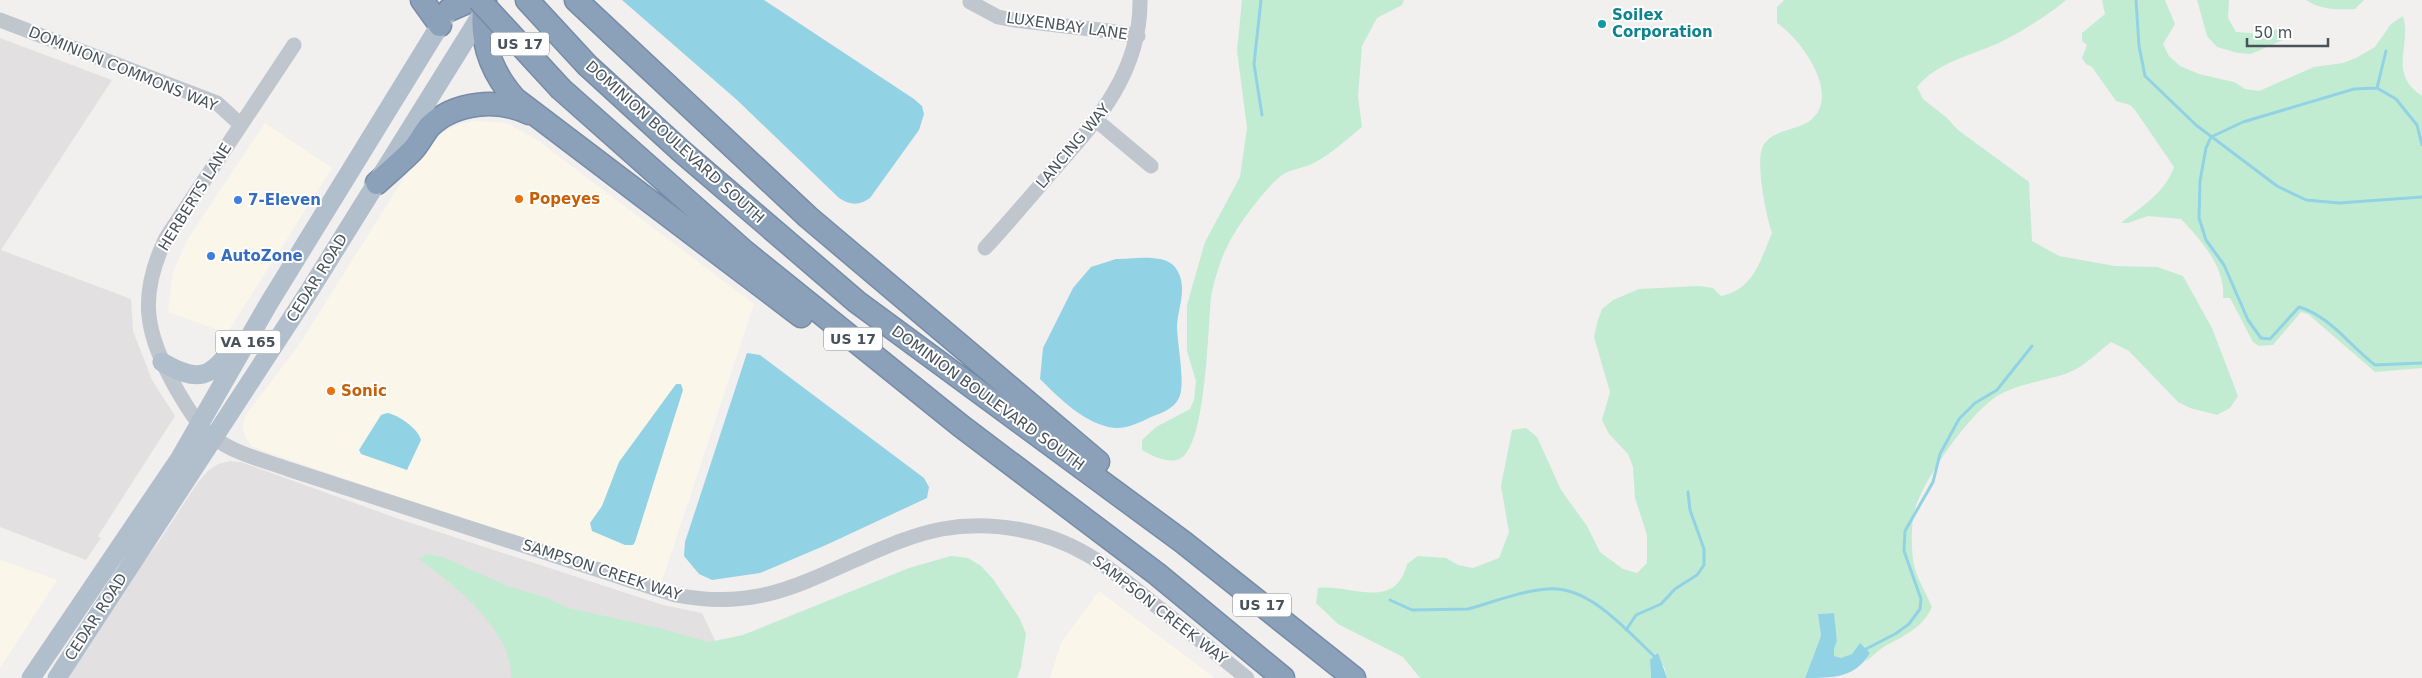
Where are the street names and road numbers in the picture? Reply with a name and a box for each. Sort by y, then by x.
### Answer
street label: LUXENBAY LANE [1005,9,1129,43]
street label: DOMINION COMMONS WAY [26,23,221,115]
road number: US 17 [491,33,549,56]
street label: DOMINION BOULEVARD SOUTH [582,57,768,227]
street label: LANCING WAY [1032,99,1114,192]
street label: HERBERTS LANE [155,140,235,254]
street label: CEDAR ROAD [283,231,351,325]
street label: DOMINION BOULEVARD SOUTH [888,322,1088,474]
road number: US 17 [824,328,882,350]
road number: VA 165 [216,331,280,354]
street label: SAMPSON CREEK WAY [520,536,685,604]
street label: SAMPSON CREEK WAY [1089,552,1232,669]
street label: CEDAR ROAD [61,570,131,664]
road number: US 17 [1233,594,1291,616]

